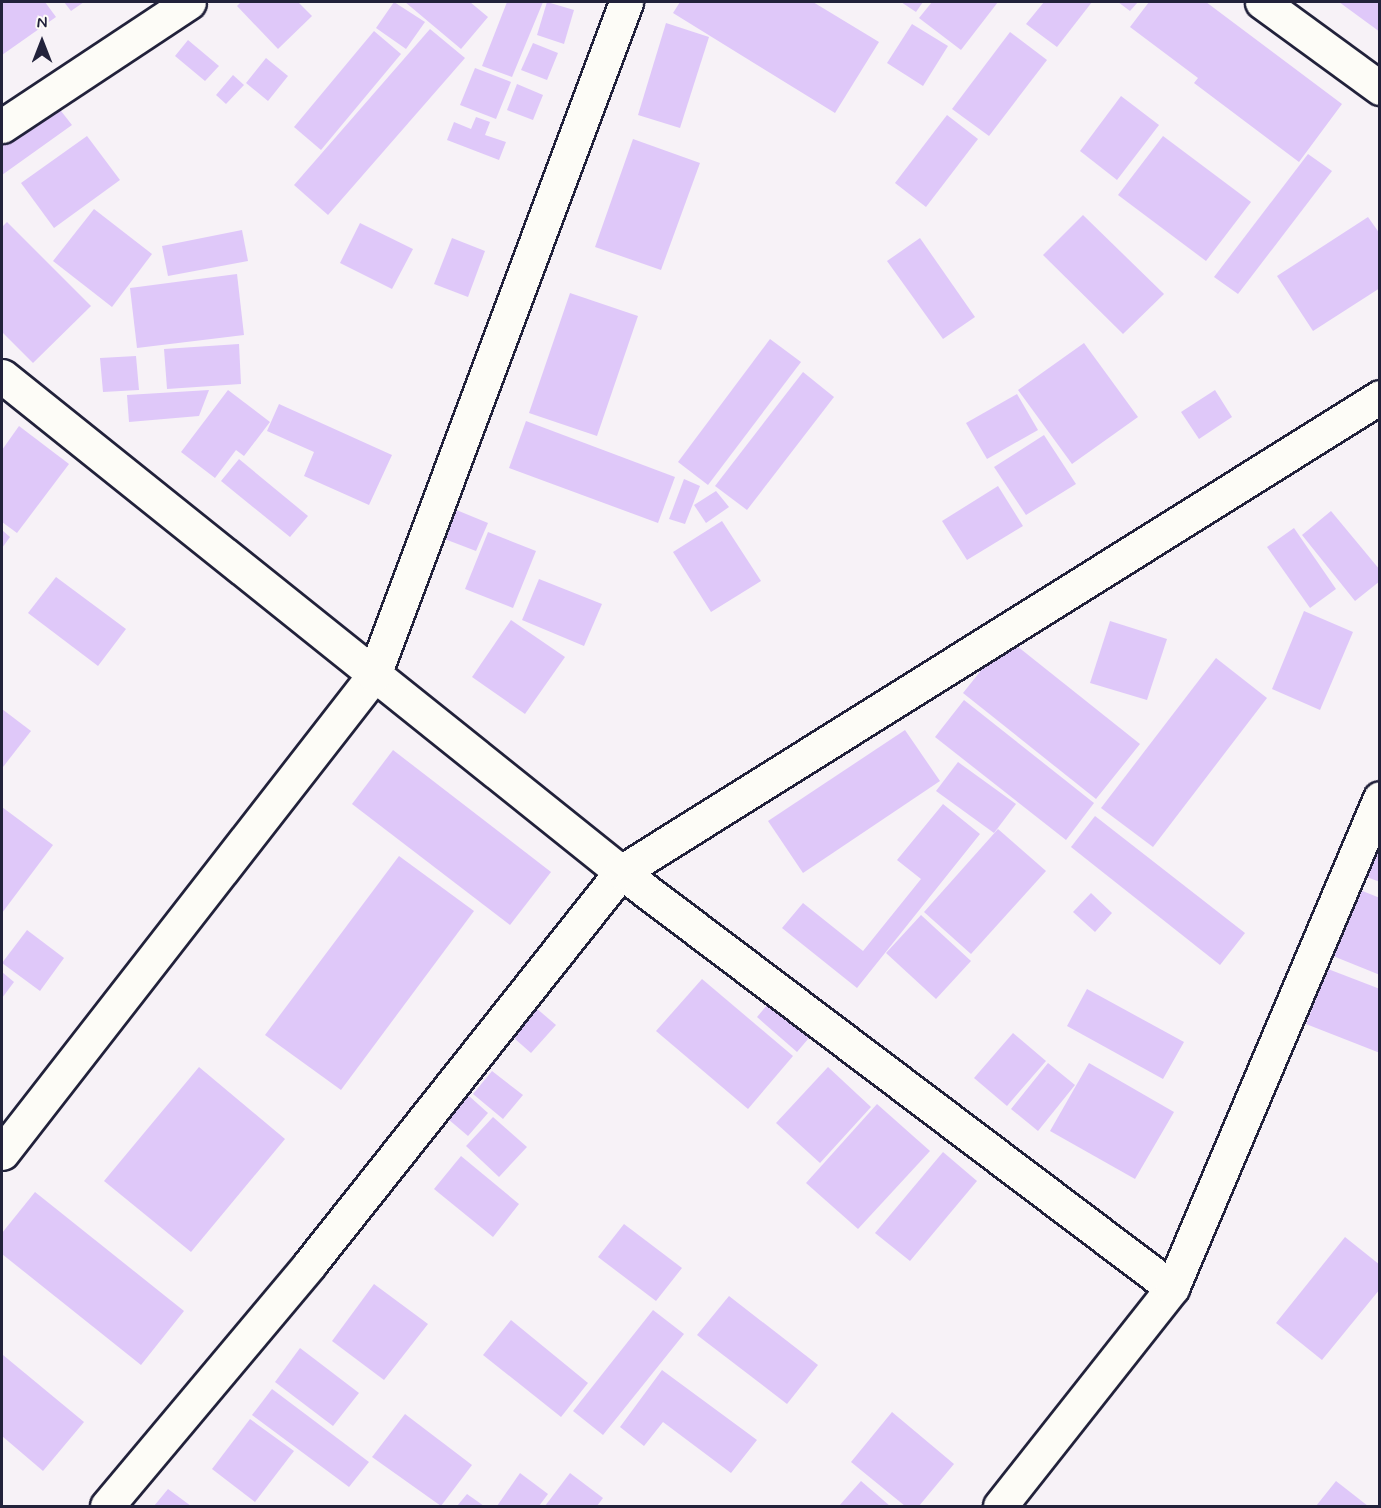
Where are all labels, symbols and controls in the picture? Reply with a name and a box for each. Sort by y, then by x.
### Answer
north arrow [12,12,72,72]
text: N [37,13,47,34]

